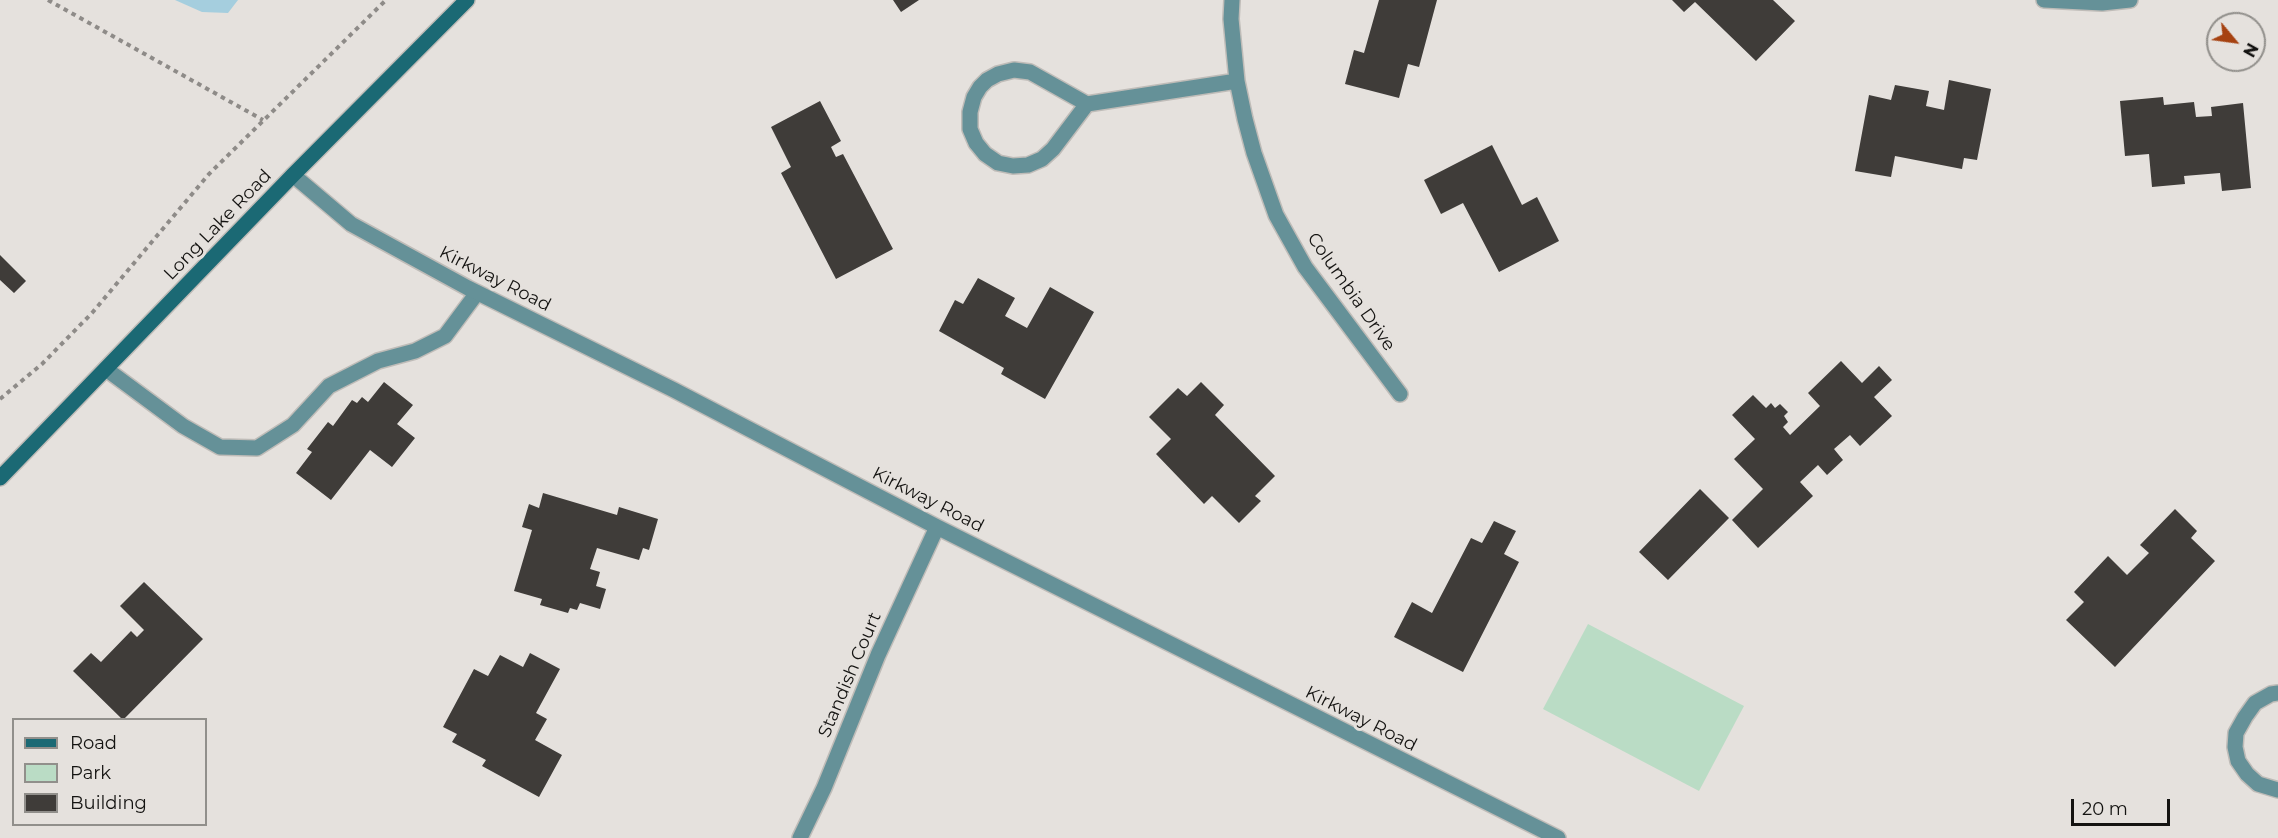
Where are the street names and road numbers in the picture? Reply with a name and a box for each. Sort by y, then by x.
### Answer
street label: Long Lake Road [160,165,276,285]
street label: Columbia Drive [1302,229,1400,355]
street label: Kirkway Road [436,242,554,316]
street label: Kirkway Road [869,463,987,537]
street label: Standish Court [814,609,886,741]
street label: Kirkway Road [1302,682,1420,756]

